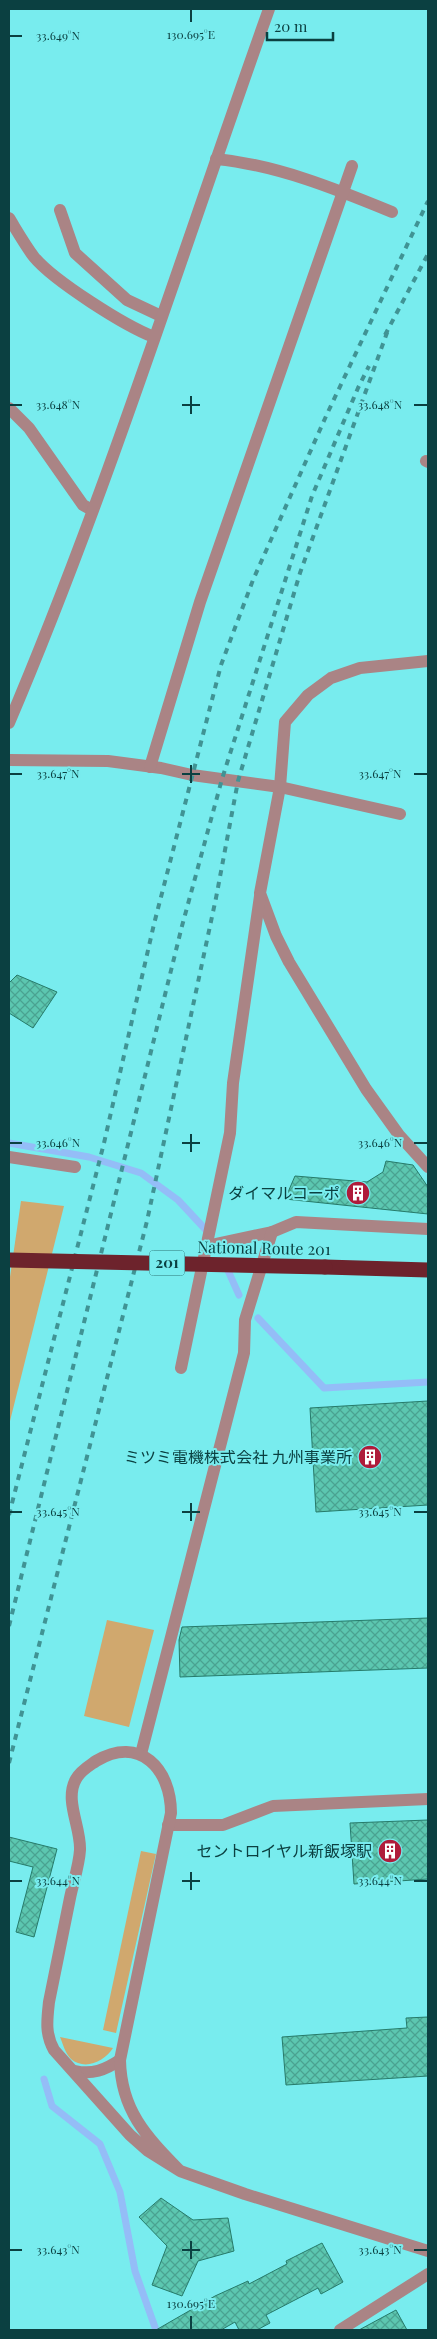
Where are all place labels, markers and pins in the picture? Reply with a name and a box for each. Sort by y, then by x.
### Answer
building icon: ダイマルコーポ [345,1180,371,1206]
place label: ダイマルコーポ [228,1182,340,1203]
building icon: ミツミ電機株式会社 九州事業所 [357,1444,383,1470]
place label: ミツミ電機株式会社 九州事業所 [124,1446,352,1467]
building icon: セントロイヤル新飯塚駅 [377,1838,403,1864]
place label: セントロイヤル新飯塚駅 [196,1840,372,1861]

